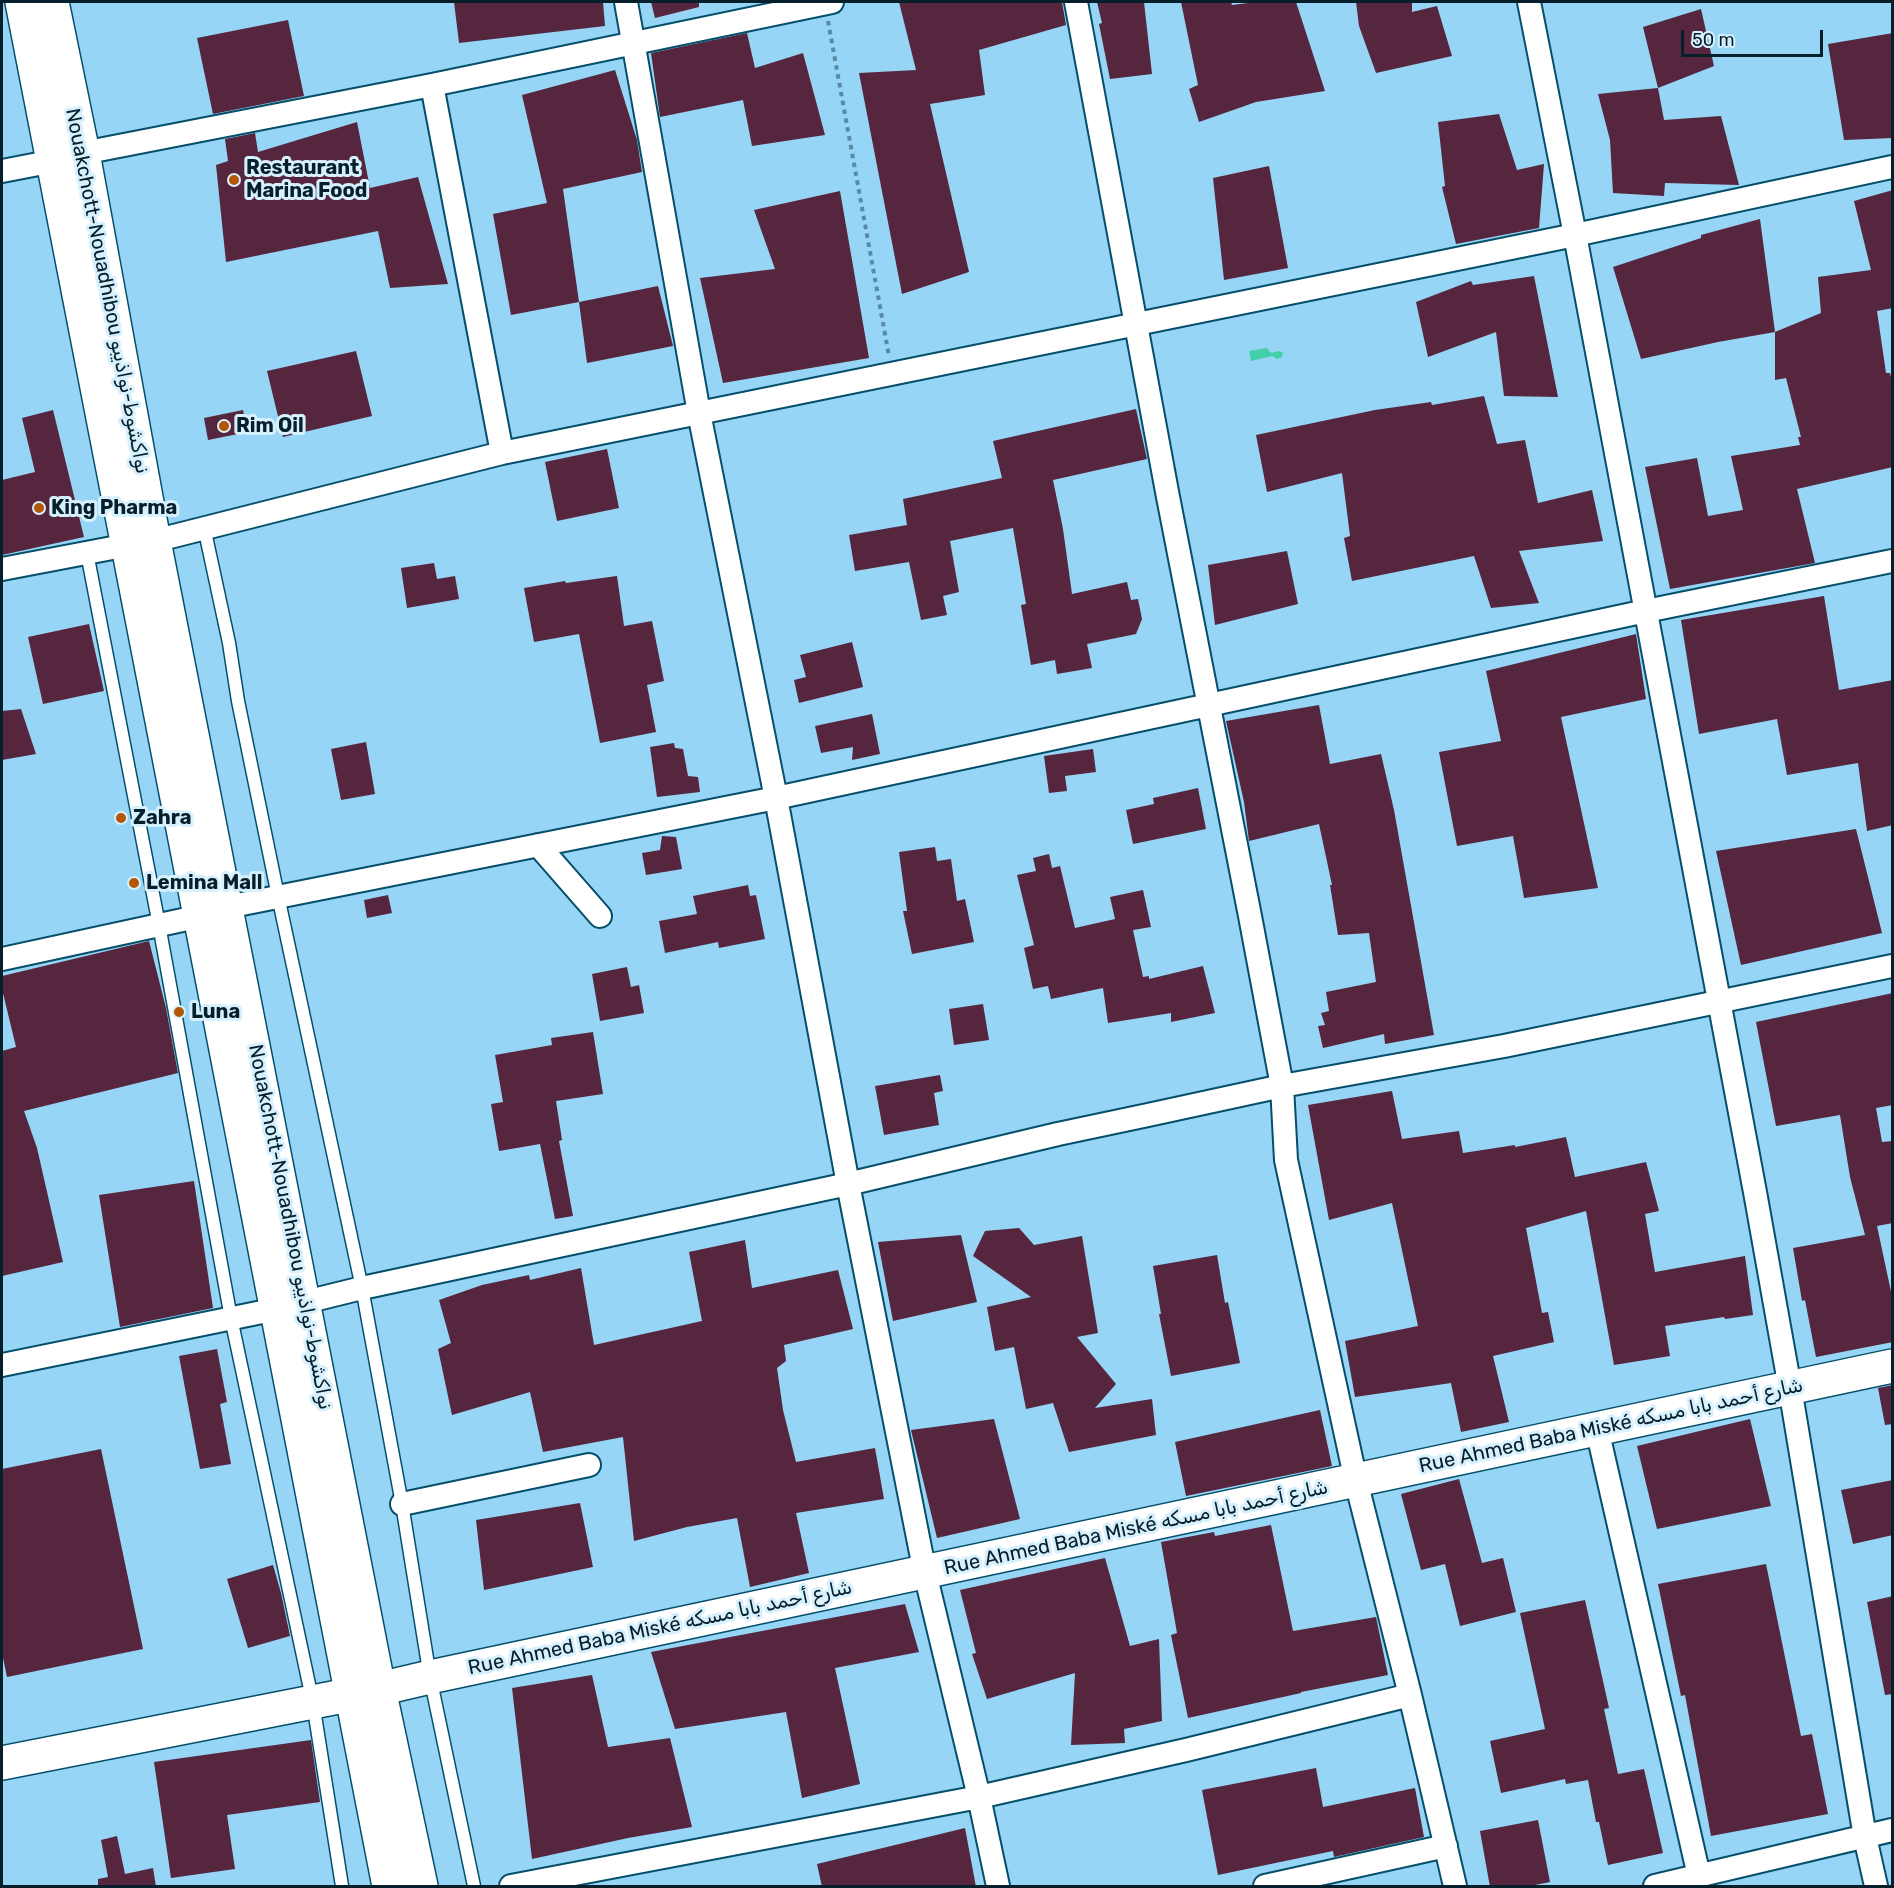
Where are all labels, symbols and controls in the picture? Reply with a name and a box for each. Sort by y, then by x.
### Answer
scale bar [1684,18,1826,56]
text: 50 m [1692,29,1735,51]
street label: Nouakchott-Nouadhibou نواكشوط-نواذيبو [60,106,154,476]
place label: Restaurant Marina Food [246,156,367,203]
marker: Restaurant Marina Food [227,173,241,187]
place label: Rim Oil [236,414,304,438]
marker: Rim Oil [217,419,231,433]
place label: King Pharma [51,496,177,520]
marker: King Pharma [32,501,46,515]
place label: Zahra [133,806,192,830]
marker: Zahra [114,811,128,825]
place label: Lemina Mall [146,871,262,895]
marker: Lemina Mall [127,876,141,890]
place label: Luna [191,1000,240,1024]
marker: Luna [172,1005,186,1019]
street label: Nouakchott-Nouadhibou نواكشوط-نواذيبو [243,1042,337,1412]
street label: Rue Ahmed Baba Miské شارع أحمد بابا مسكه [1417,1374,1805,1478]
street label: Rue Ahmed Baba Miské شارع أحمد بابا مسكه [942,1476,1330,1580]
street label: Rue Ahmed Baba Miské شارع أحمد بابا مسكه [466,1576,854,1680]

